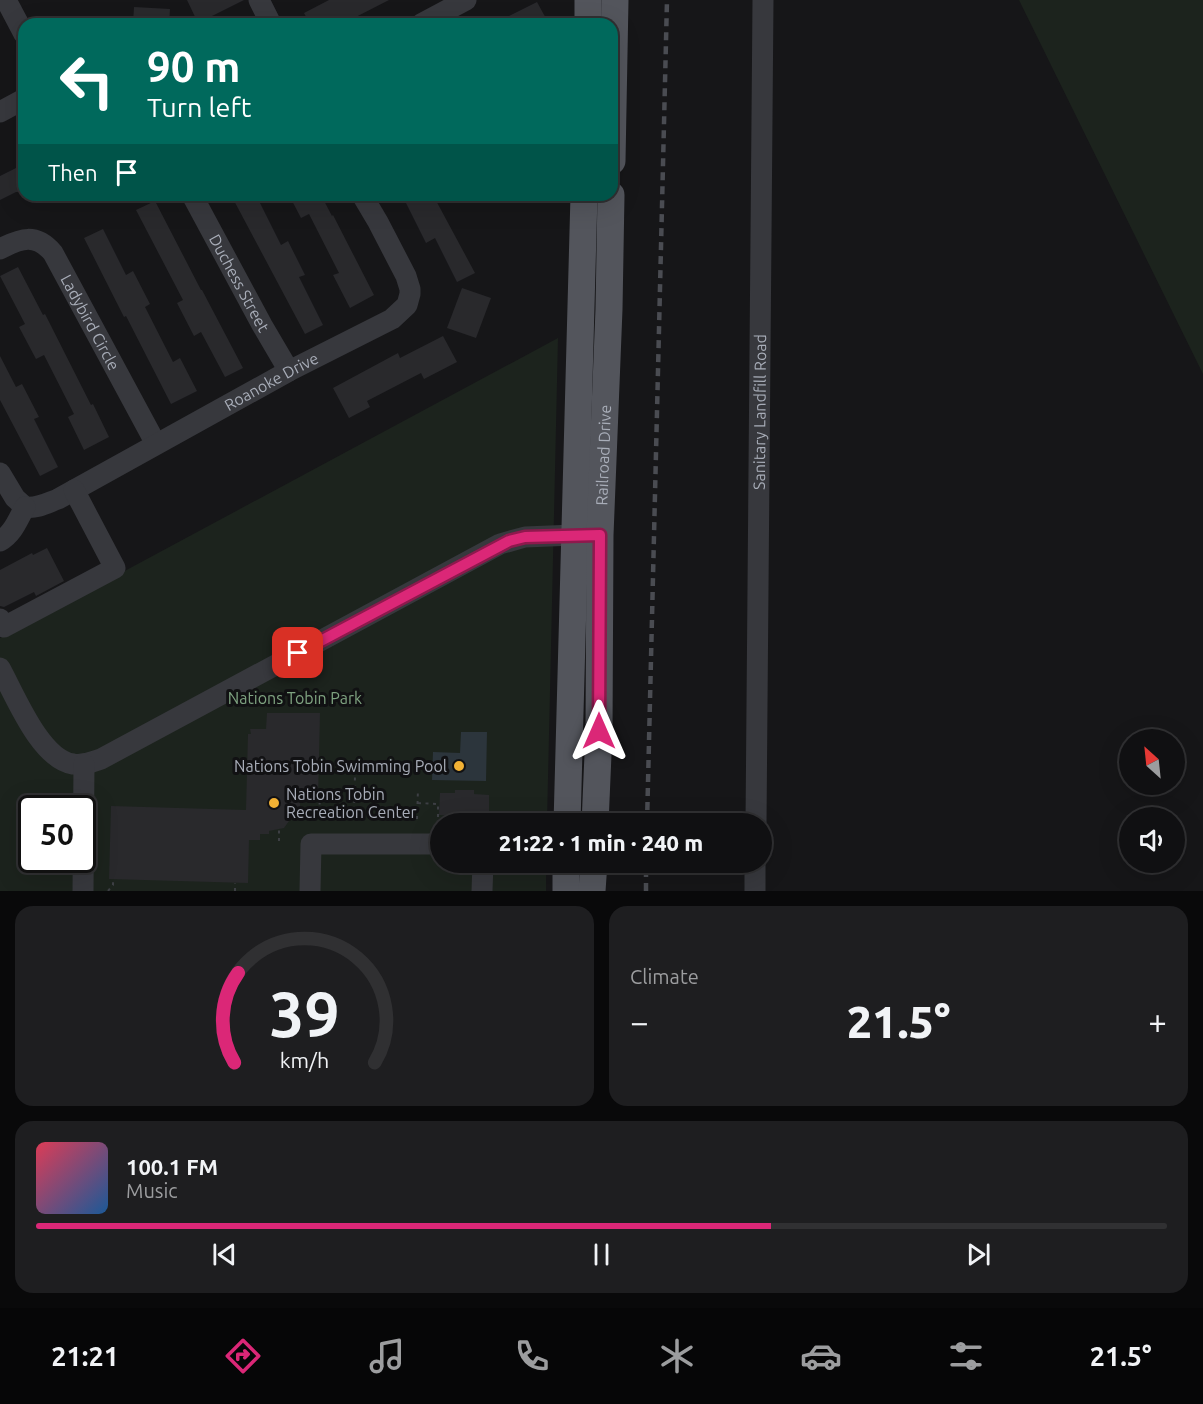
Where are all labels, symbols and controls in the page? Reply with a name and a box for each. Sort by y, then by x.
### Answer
icon: left [48,42,126,120]
text: 90 m [147,43,241,90]
text: Turn left [147,92,251,122]
icon: arrive [110,156,143,189]
text: Then [48,160,98,185]
street label: Duchess Street [206,231,273,336]
street label: Ladybird Circle [57,271,123,373]
street label: Sanitary Landfill Road [750,334,769,490]
street label: Roanoke Drive [221,349,321,414]
street label: Railroad Drive [592,404,614,506]
pin [272,627,323,678]
icon: arrive [281,636,314,669]
park label: Nations Tobin Park [228,689,362,707]
position arrow [567,699,631,763]
north arrow [1119,729,1185,795]
map controls [1119,729,1185,873]
place label: Nations Tobin Swimming Pool [234,757,447,775]
marker: Nations Tobin Swimming Pool [452,759,466,773]
place label: Nations Tobin Recreation Center [286,785,417,821]
speed limit sign: 50 [18,795,96,873]
marker: Nations Tobin Recreation Center [267,796,281,810]
button: sound [1119,807,1185,873]
text: 21:22 · 1 min · 240 m [499,830,703,855]
text: Climate [630,965,699,988]
text: 39 [269,979,340,1049]
text: 21.5° [847,996,950,1047]
text: − [630,1003,649,1040]
text: + [1148,1003,1167,1040]
text: km/h [280,1048,329,1072]
text: 100.1 FM [126,1154,218,1179]
text: Music [126,1179,178,1202]
icon: previous [208,1238,241,1271]
icon: pause [585,1238,618,1271]
icon: next [962,1238,995,1271]
icon: directions [222,1335,264,1377]
icon: music [366,1335,408,1377]
icon: phone [511,1335,553,1377]
icon: climate [656,1335,698,1377]
icon: car [800,1335,842,1377]
icon: filters [945,1335,987,1377]
text: 21:21 [51,1341,119,1371]
text: 21.5° [1090,1341,1152,1371]

